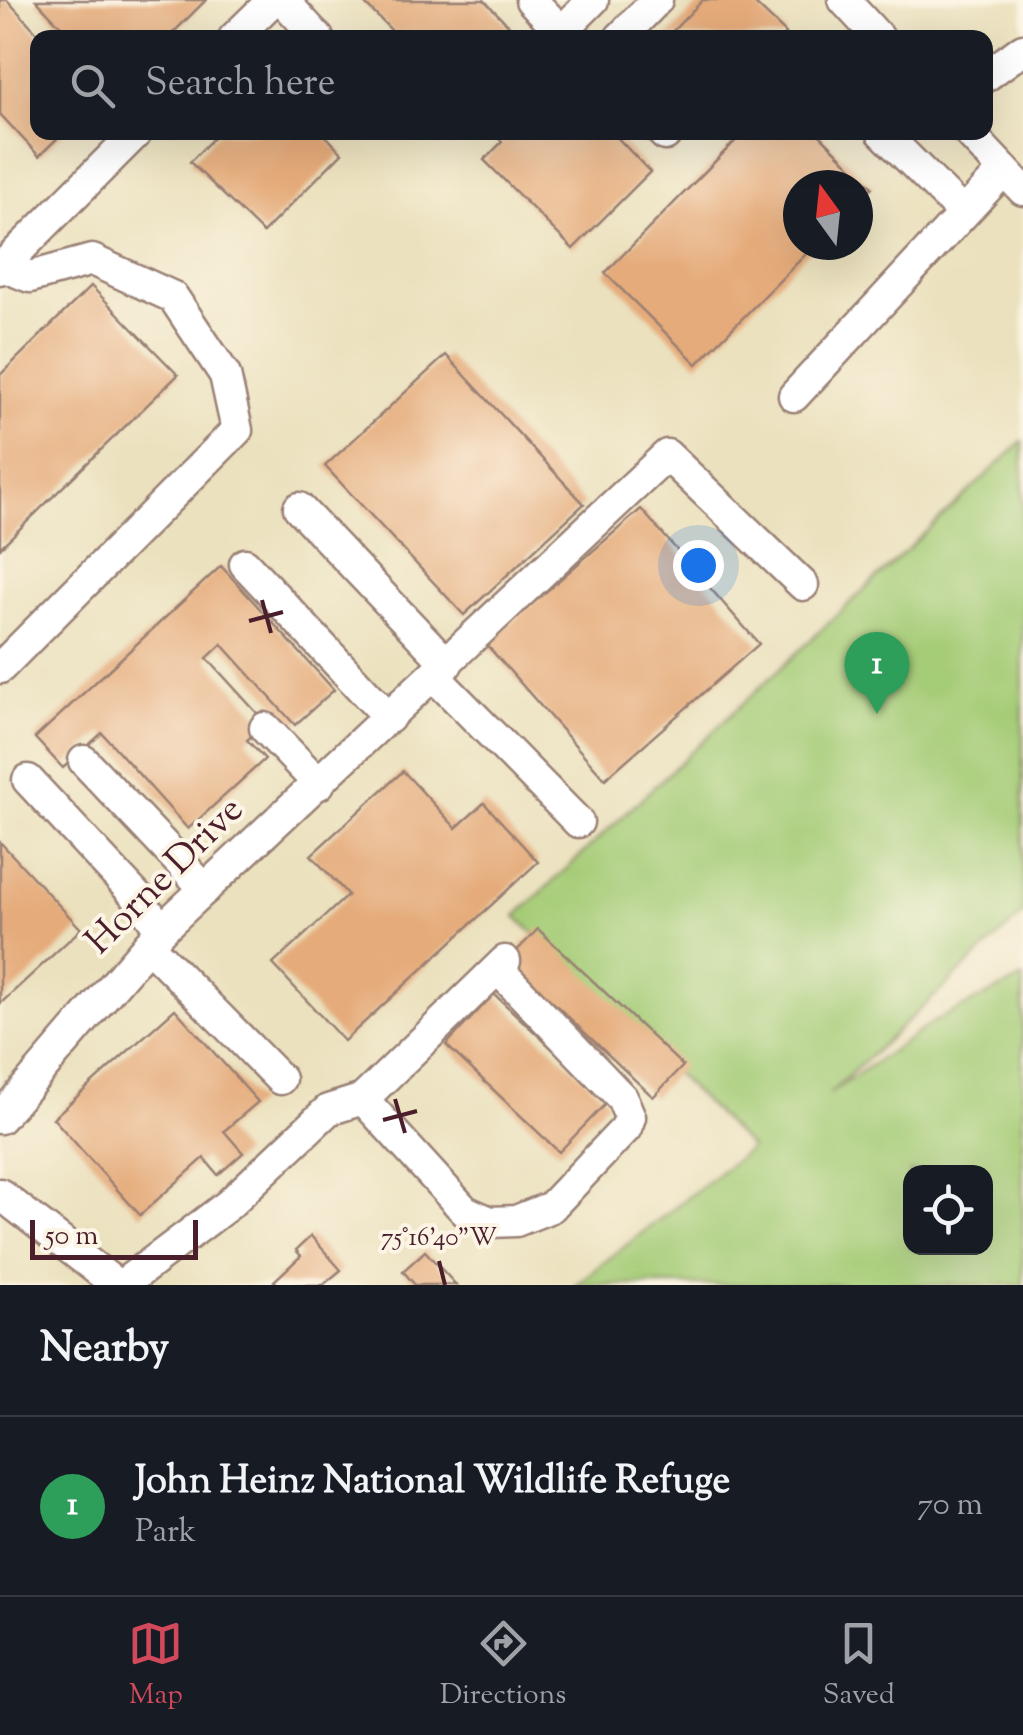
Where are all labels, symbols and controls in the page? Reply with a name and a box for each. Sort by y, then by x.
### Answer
search box [30,30,993,140]
icon: search [65,58,120,113]
text: Search here [145,58,336,112]
north arrow [783,170,873,260]
your location [673,540,724,591]
pin: 1 [844,632,910,714]
street label: Horne Drive [75,786,257,968]
map controls [903,1165,993,1255]
button: locate [903,1165,993,1255]
scale bar [30,1215,198,1260]
text: 50 m [45,1217,99,1257]
text: 75°16'40"W [381,1221,497,1257]
text: Nearby [40,1320,169,1380]
text: John Heinz National Wildlife Refuge [135,1456,730,1510]
text: 1 [67,1483,78,1529]
text: 70 m [917,1483,983,1529]
text: Park [135,1510,196,1556]
tab: Map [128,1616,183,1716]
tab: Directions [440,1616,566,1716]
tab: Saved [823,1616,895,1716]

